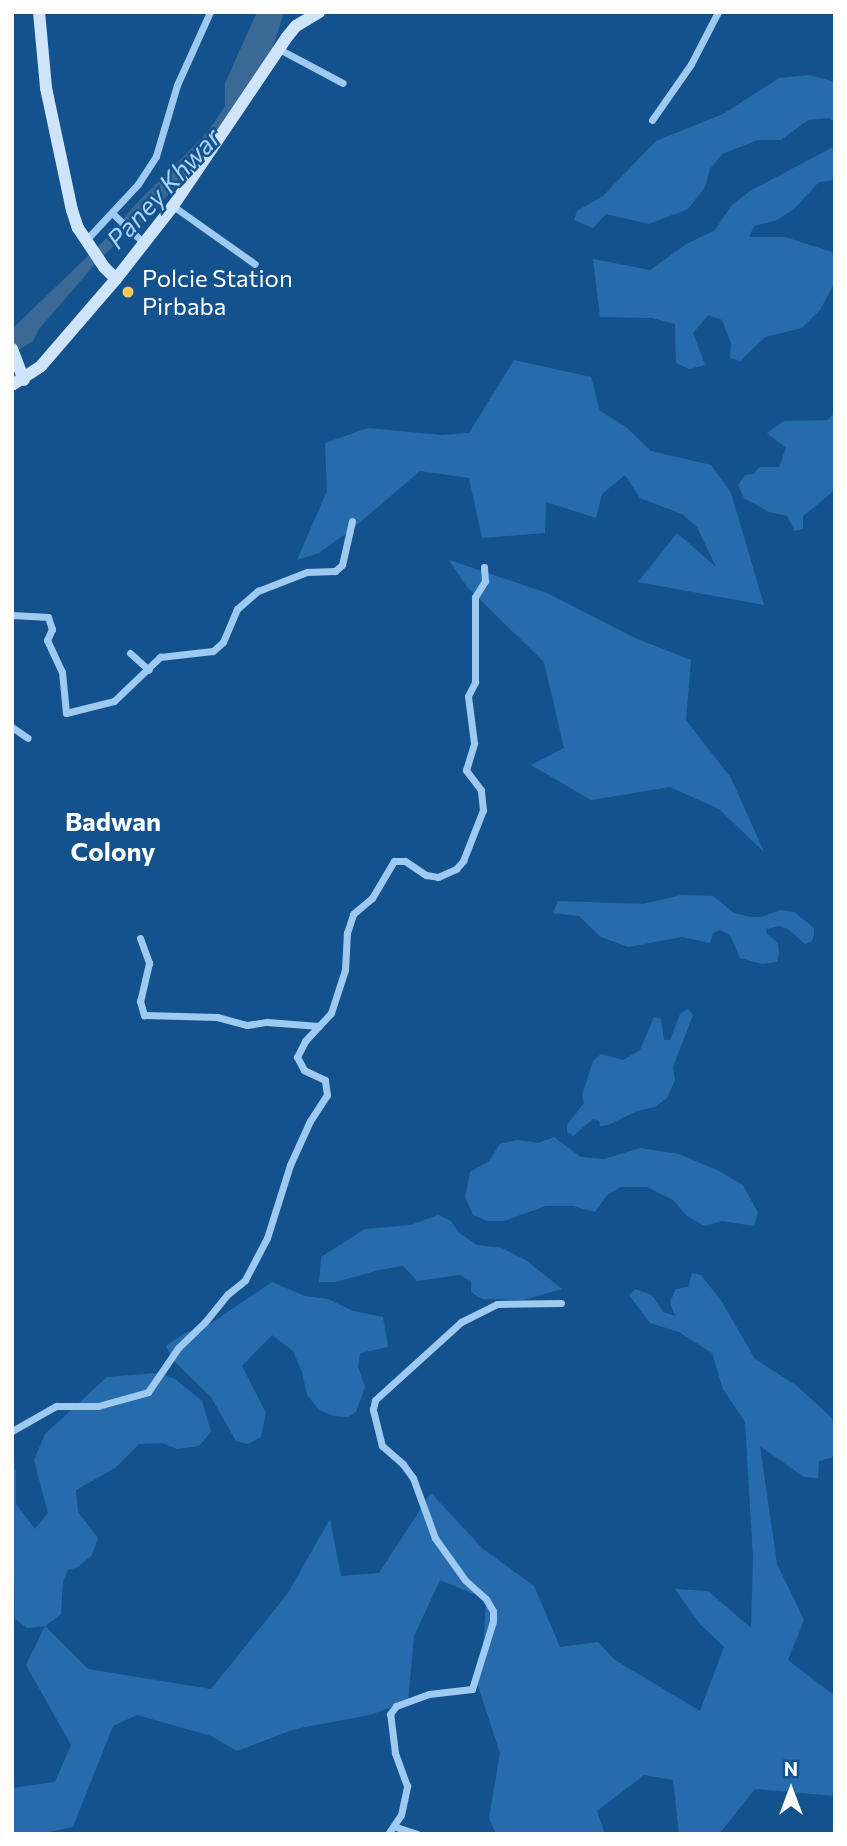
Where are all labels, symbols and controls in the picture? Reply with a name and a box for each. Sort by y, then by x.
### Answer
water label: Paney Khwar [99,121,227,255]
place label: Polcie Station Pirbaba [142,264,293,320]
marker: Polcie Station Pirbaba [120,284,136,300]
district label: Badwan Colony [65,805,161,866]
north arrow [756,1755,826,1825]
text: N [784,1757,798,1780]

